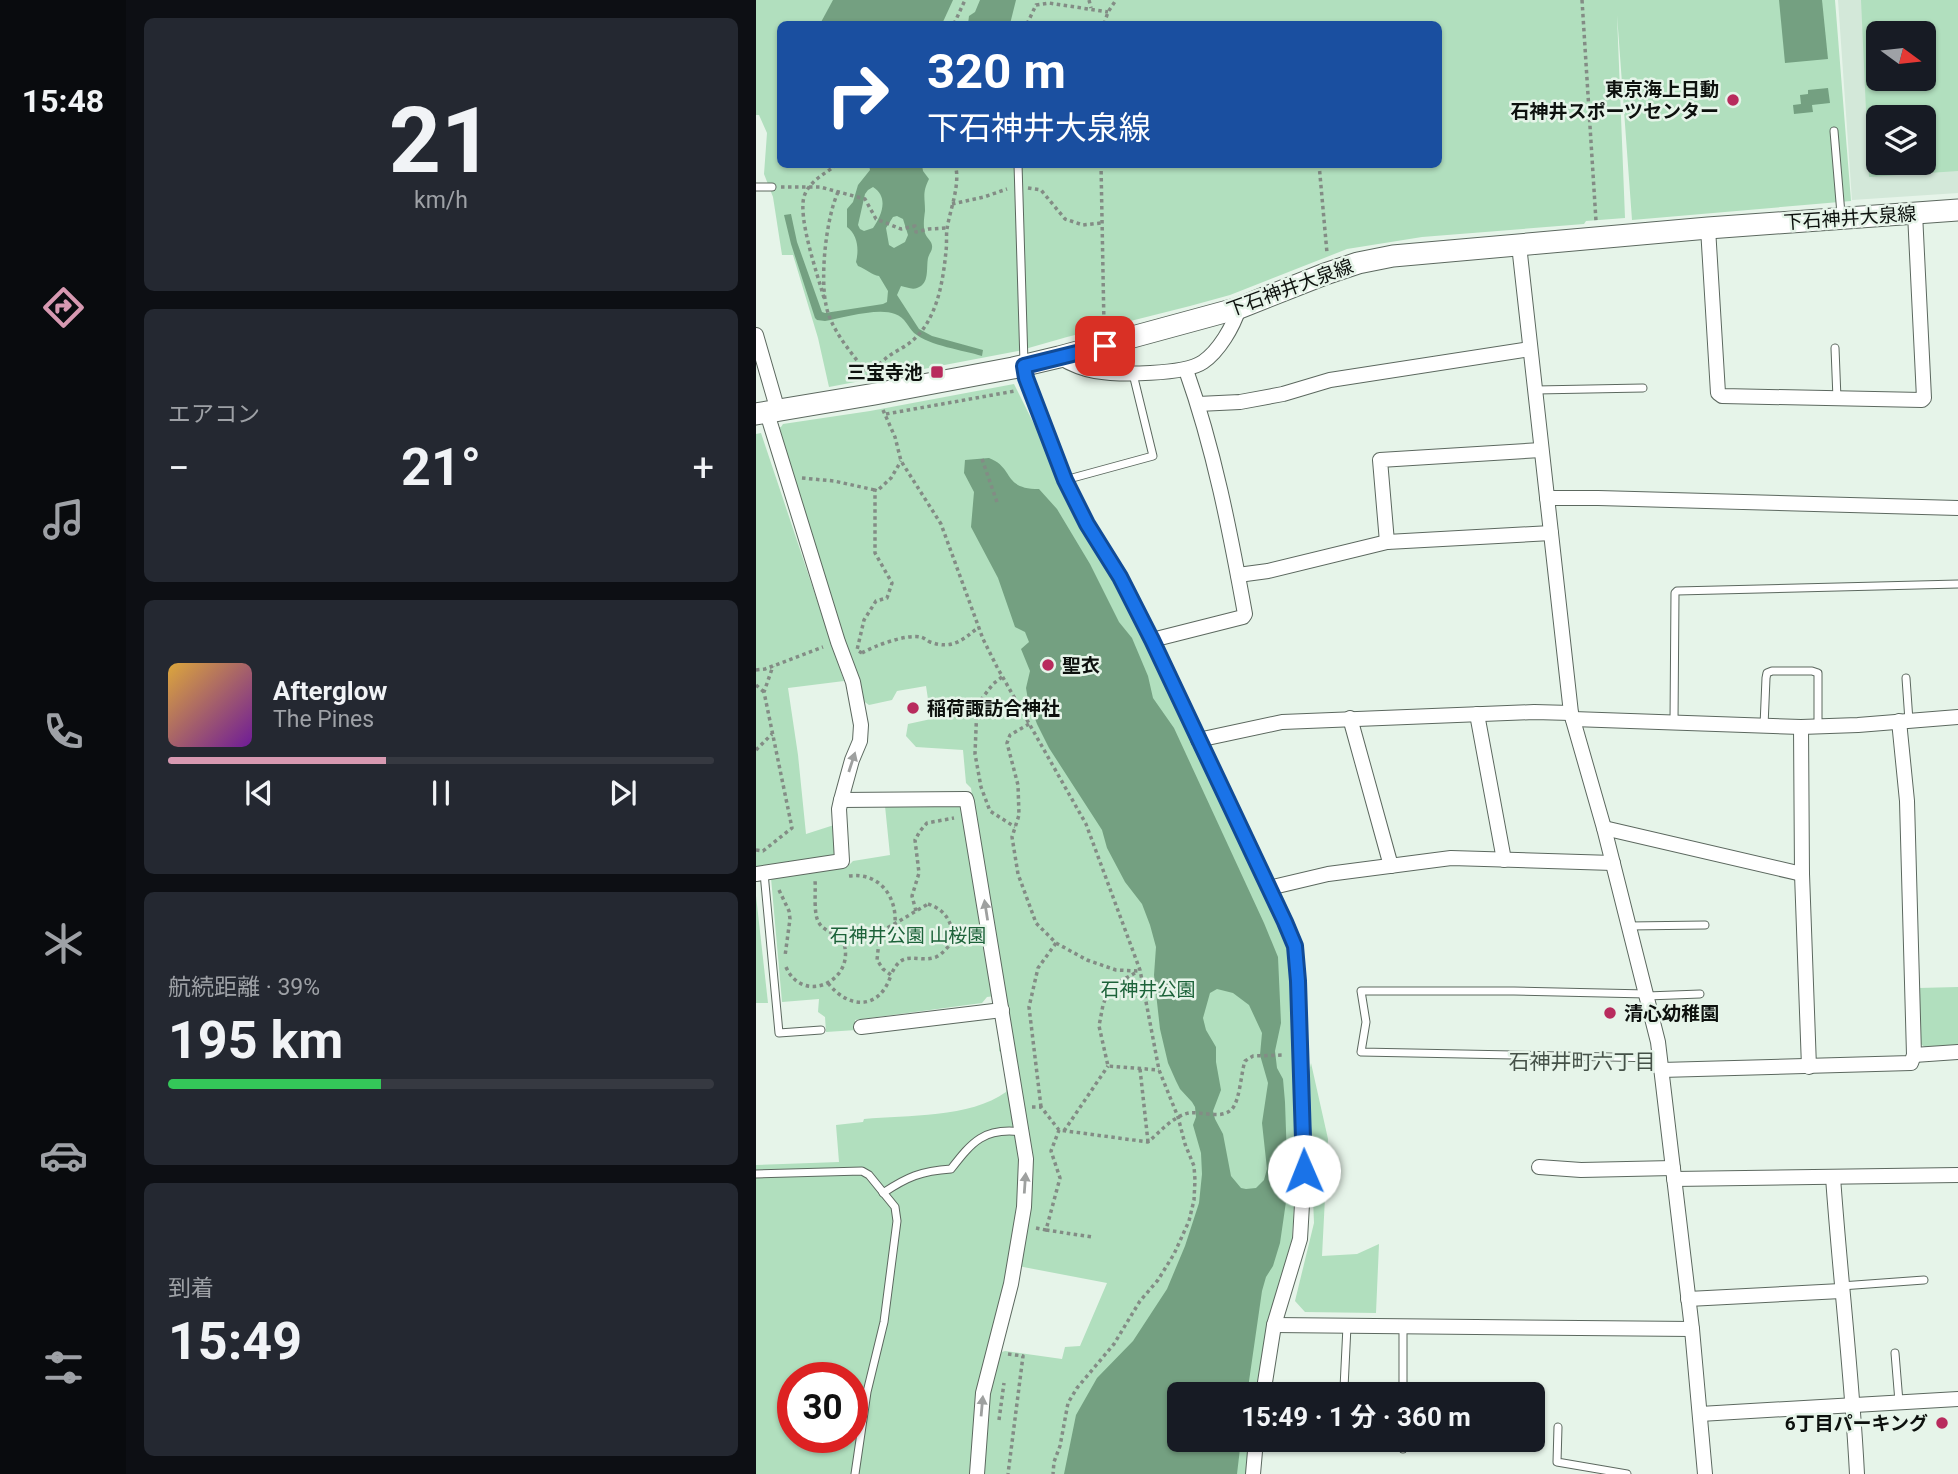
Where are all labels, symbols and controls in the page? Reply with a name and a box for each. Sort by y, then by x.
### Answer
north arrow [1866,21,1936,91]
map controls [1866,21,1936,175]
text: 320 m [927,43,1066,100]
icon: right [812,49,903,140]
place label: 東京海上日動 石神井スポーツセンター [1510,78,1719,123]
text: 15:48 [22,82,104,120]
text: 21 [389,88,493,194]
marker: 東京海上日動 石神井スポーツセンター [1725,92,1741,108]
button: layers [1866,105,1936,175]
text: 下石神井大泉線 [927,109,1151,147]
text: km/h [414,187,468,214]
street label: 下石神井大泉線 [1783,202,1917,234]
street label: 下石神井大泉線 [1224,254,1356,322]
icon: directions [39,283,88,332]
pin [1075,316,1135,376]
icon: arrive [1086,327,1124,365]
place label: 三宝寺池 [847,361,923,384]
marker: 三宝寺池 [929,364,945,380]
text: エアコン [168,401,260,428]
text: 21° [401,437,481,498]
text: − [168,446,190,490]
text: + [692,446,714,490]
icon: music [39,495,88,544]
place label: 聖衣 [1062,654,1100,677]
marker: 聖衣 [1040,657,1056,673]
text: Afterglow [273,676,387,706]
place label: 稲荷諏訪合神社 [927,697,1060,720]
marker: 稲荷諏訪合神社 [905,700,921,716]
text: The Pines [273,706,374,733]
icon: phone [39,707,88,756]
one-way arrow [848,751,858,772]
icon: previous [240,774,278,812]
icon: pause [422,774,460,812]
icon: next [604,774,642,812]
one-way arrow [980,899,991,921]
icon: climate [39,919,88,968]
park label: 石神井公園 山桜園 [830,924,986,947]
text: 航続距離 · 39% [168,974,320,1001]
park label: 石神井公園 [1100,978,1196,1001]
place label: 清心幼稚園 [1624,1002,1719,1025]
marker: 清心幼稚園 [1602,1005,1618,1021]
text: 195 km [168,1010,343,1071]
district label: 石神井町六丁目 [1509,1050,1656,1074]
icon: car [39,1131,88,1180]
position arrow [1267,1134,1341,1208]
one-way arrow [1020,1172,1031,1194]
text: 到着 [168,1275,214,1302]
text: 15:49 [168,1311,302,1372]
icon: filters [39,1343,88,1392]
speed limit sign: 30 [777,1362,868,1453]
one-way arrow [977,1395,988,1417]
text: 15:49 · 1 分 · 360 m [1241,1402,1471,1432]
place label: 6丁目パーキング [1785,1412,1928,1435]
marker: 6丁目パーキング [1934,1415,1950,1431]

